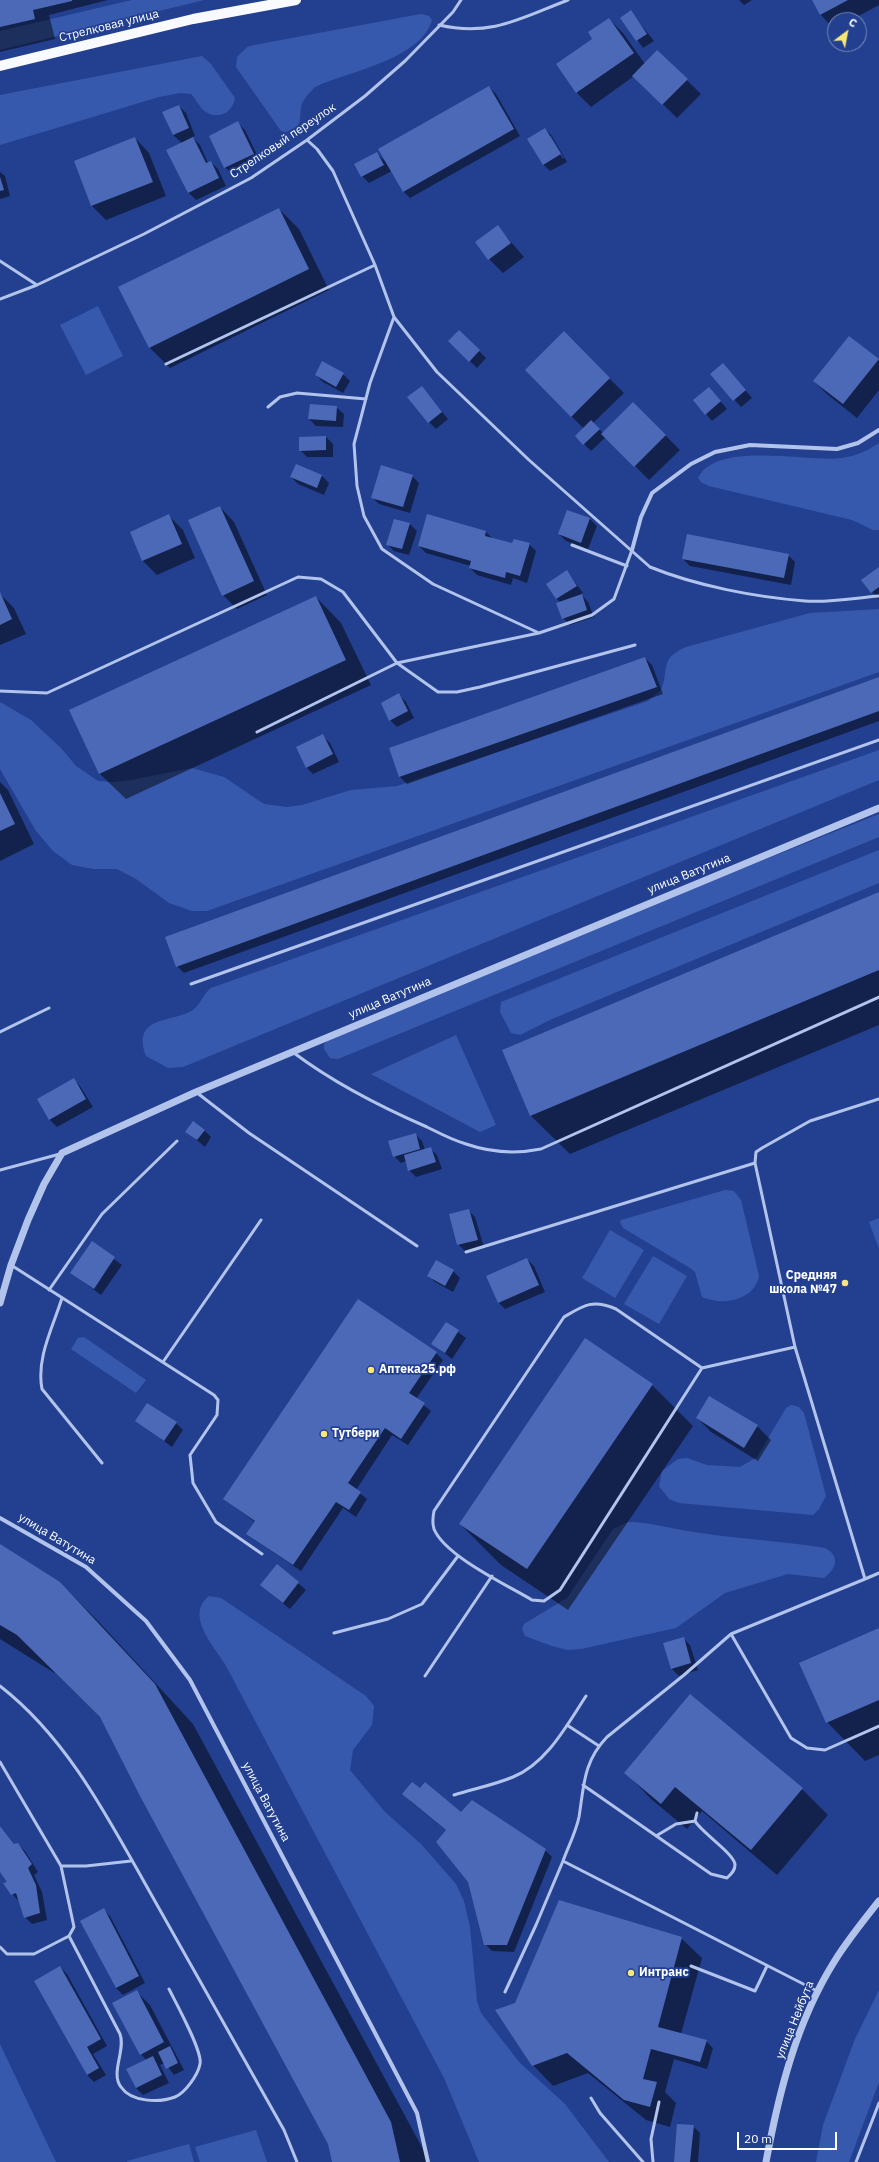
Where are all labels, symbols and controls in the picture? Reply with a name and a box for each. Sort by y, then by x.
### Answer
street label: Стрелковая улица [58,7,160,45]
north arrow [827,12,867,52]
text: С [846,15,860,31]
street label: Стрелковый переулок [227,100,339,182]
street label: улица Ватутина [645,851,733,897]
street label: улица Ватутина [347,974,433,1022]
place label: Средняя школа №47 [769,1269,837,1297]
marker: Средняя школа №47 [840,1278,850,1288]
place label: Аптека25.рф [379,1363,456,1377]
marker: Аптека25.рф [366,1365,376,1375]
place label: Тутбери [332,1427,379,1441]
marker: Тутбери [319,1429,329,1439]
street label: улица Ватутина [16,1510,98,1568]
street label: улица Ватутина [239,1760,293,1844]
place label: Интранс [639,1966,689,1980]
marker: Интранс [626,1968,636,1978]
street label: улица Нейбута [773,1979,817,2061]
scale bar [739,2124,839,2150]
text: 20 m [744,2131,772,2146]

